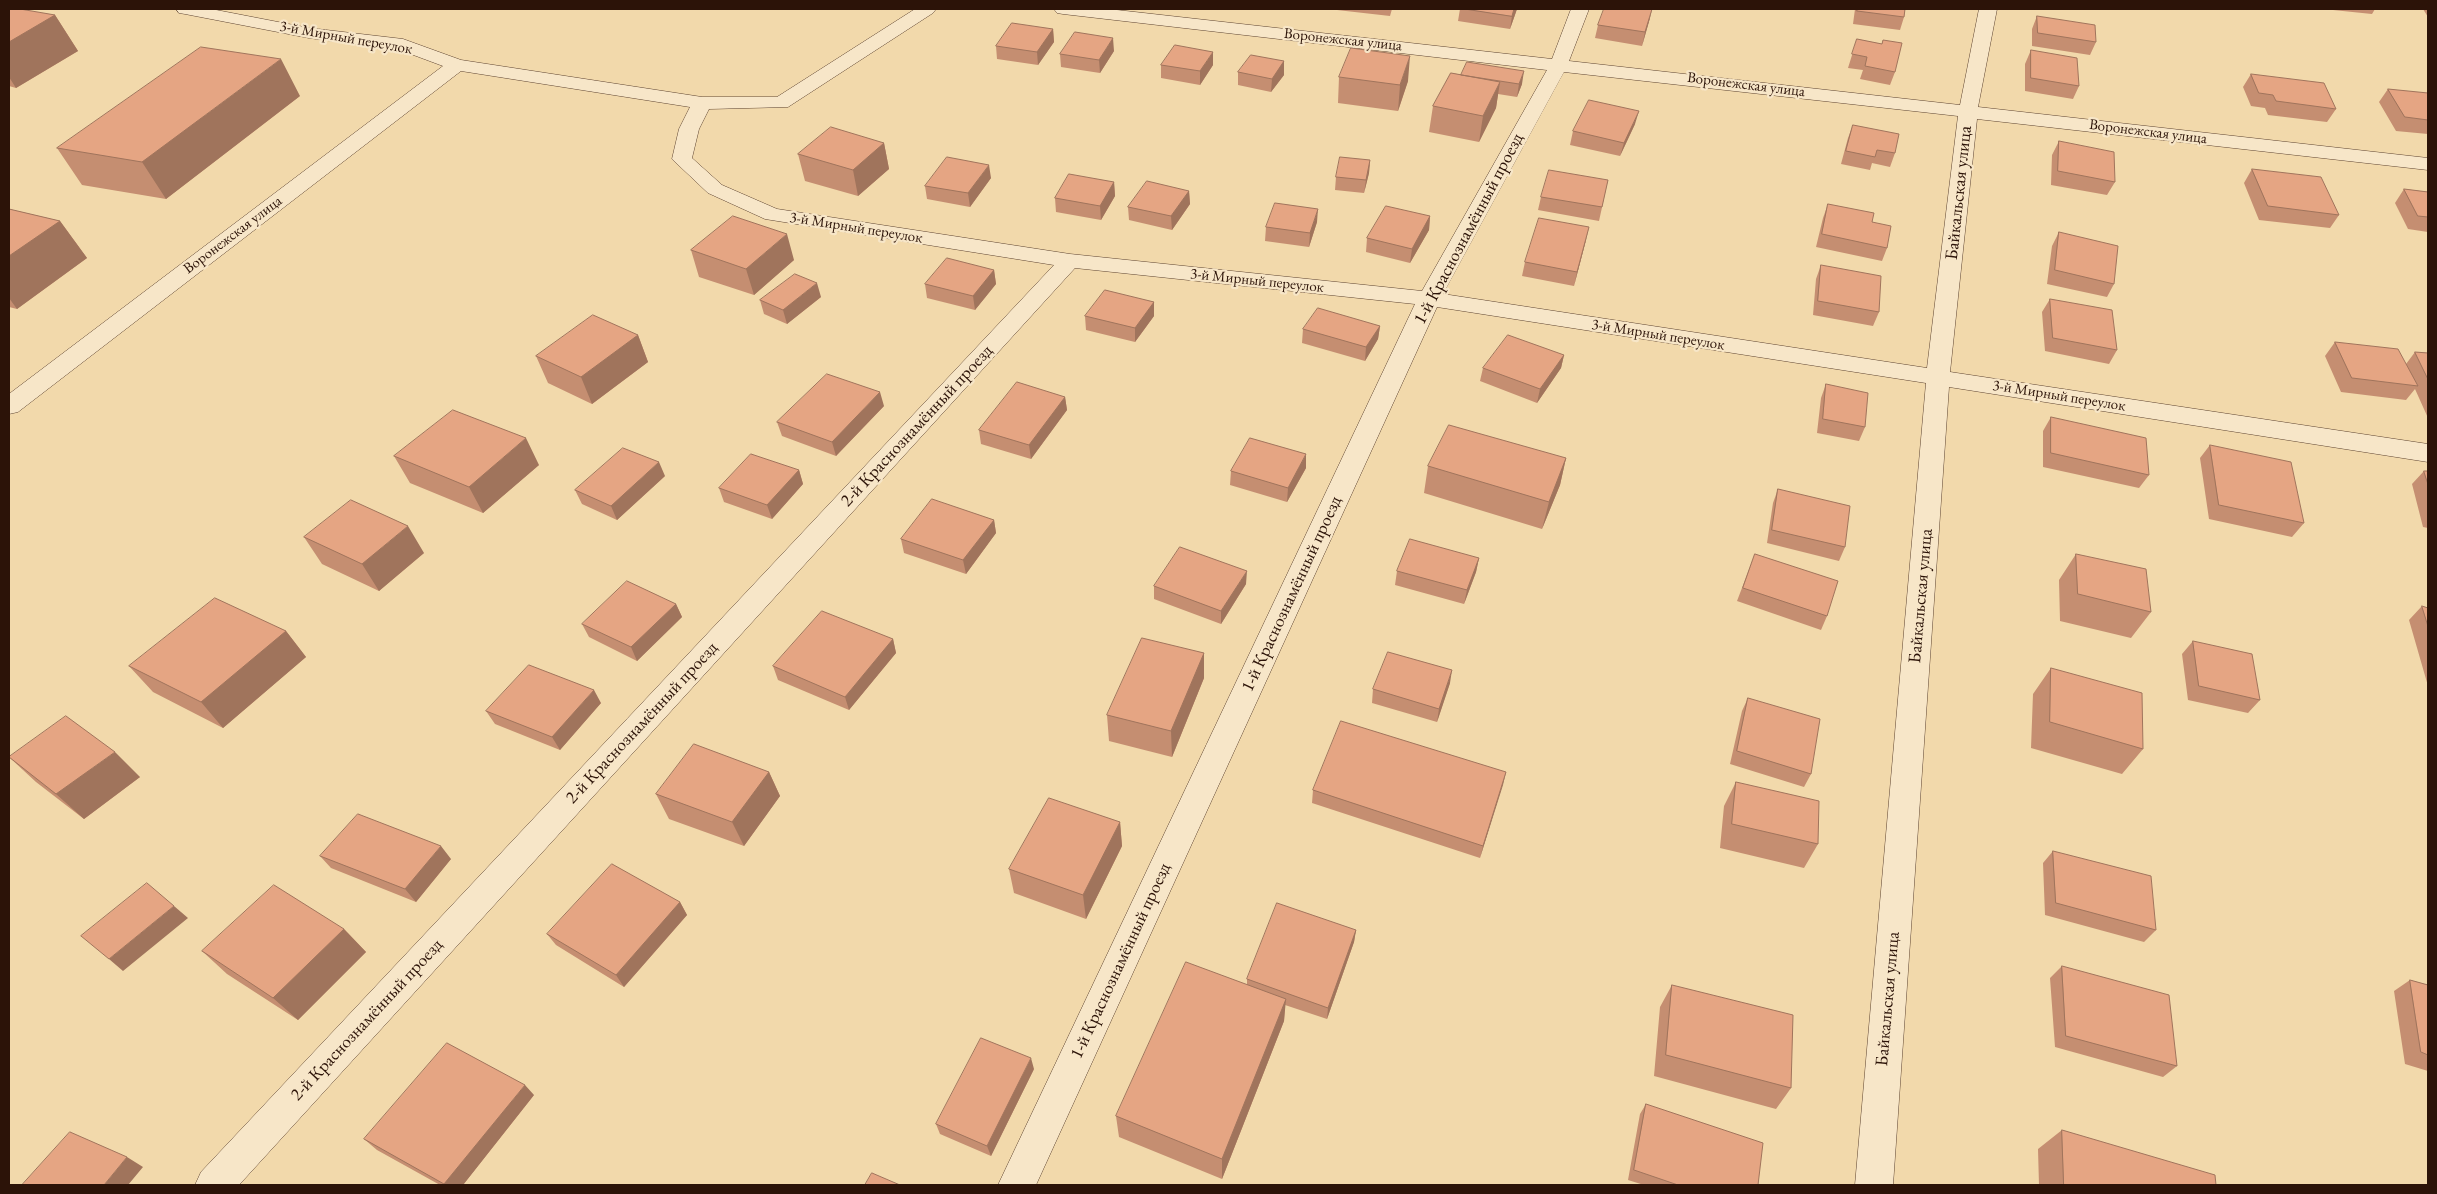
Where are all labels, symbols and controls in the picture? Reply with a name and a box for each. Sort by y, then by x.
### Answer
street label: 3-й Мирный переулок [278,17,414,59]
street label: Воронежская улица [1283,25,1403,55]
street label: Воронежская улица [1686,69,1806,101]
street label: Воронежская улица [2088,116,2208,148]
street label: Байкальская улица [1941,125,1977,261]
street label: 1-й Краснознамённый проезд [1409,130,1529,328]
street label: Воронежская улица [180,192,286,278]
street label: 3-й Мирный переулок [788,209,924,247]
street label: 3-й Мирный переулок [1189,265,1325,297]
street label: 3-й Мирный переулок [1590,316,1726,354]
street label: 2-й Краснознамённый проезд [836,341,998,511]
street label: 3-й Мирный переулок [1991,377,2127,415]
street label: 1-й Краснознамённый проезд [1237,493,1347,695]
street label: Байкальская улица [1904,528,1938,664]
street label: 2-й Краснознамённый проезд [561,638,723,808]
street label: 1-й Краснознамённый проезд [1066,860,1176,1062]
street label: Байкальская улица [1871,931,1905,1067]
street label: 2-й Краснознамённый проезд [286,935,448,1105]

